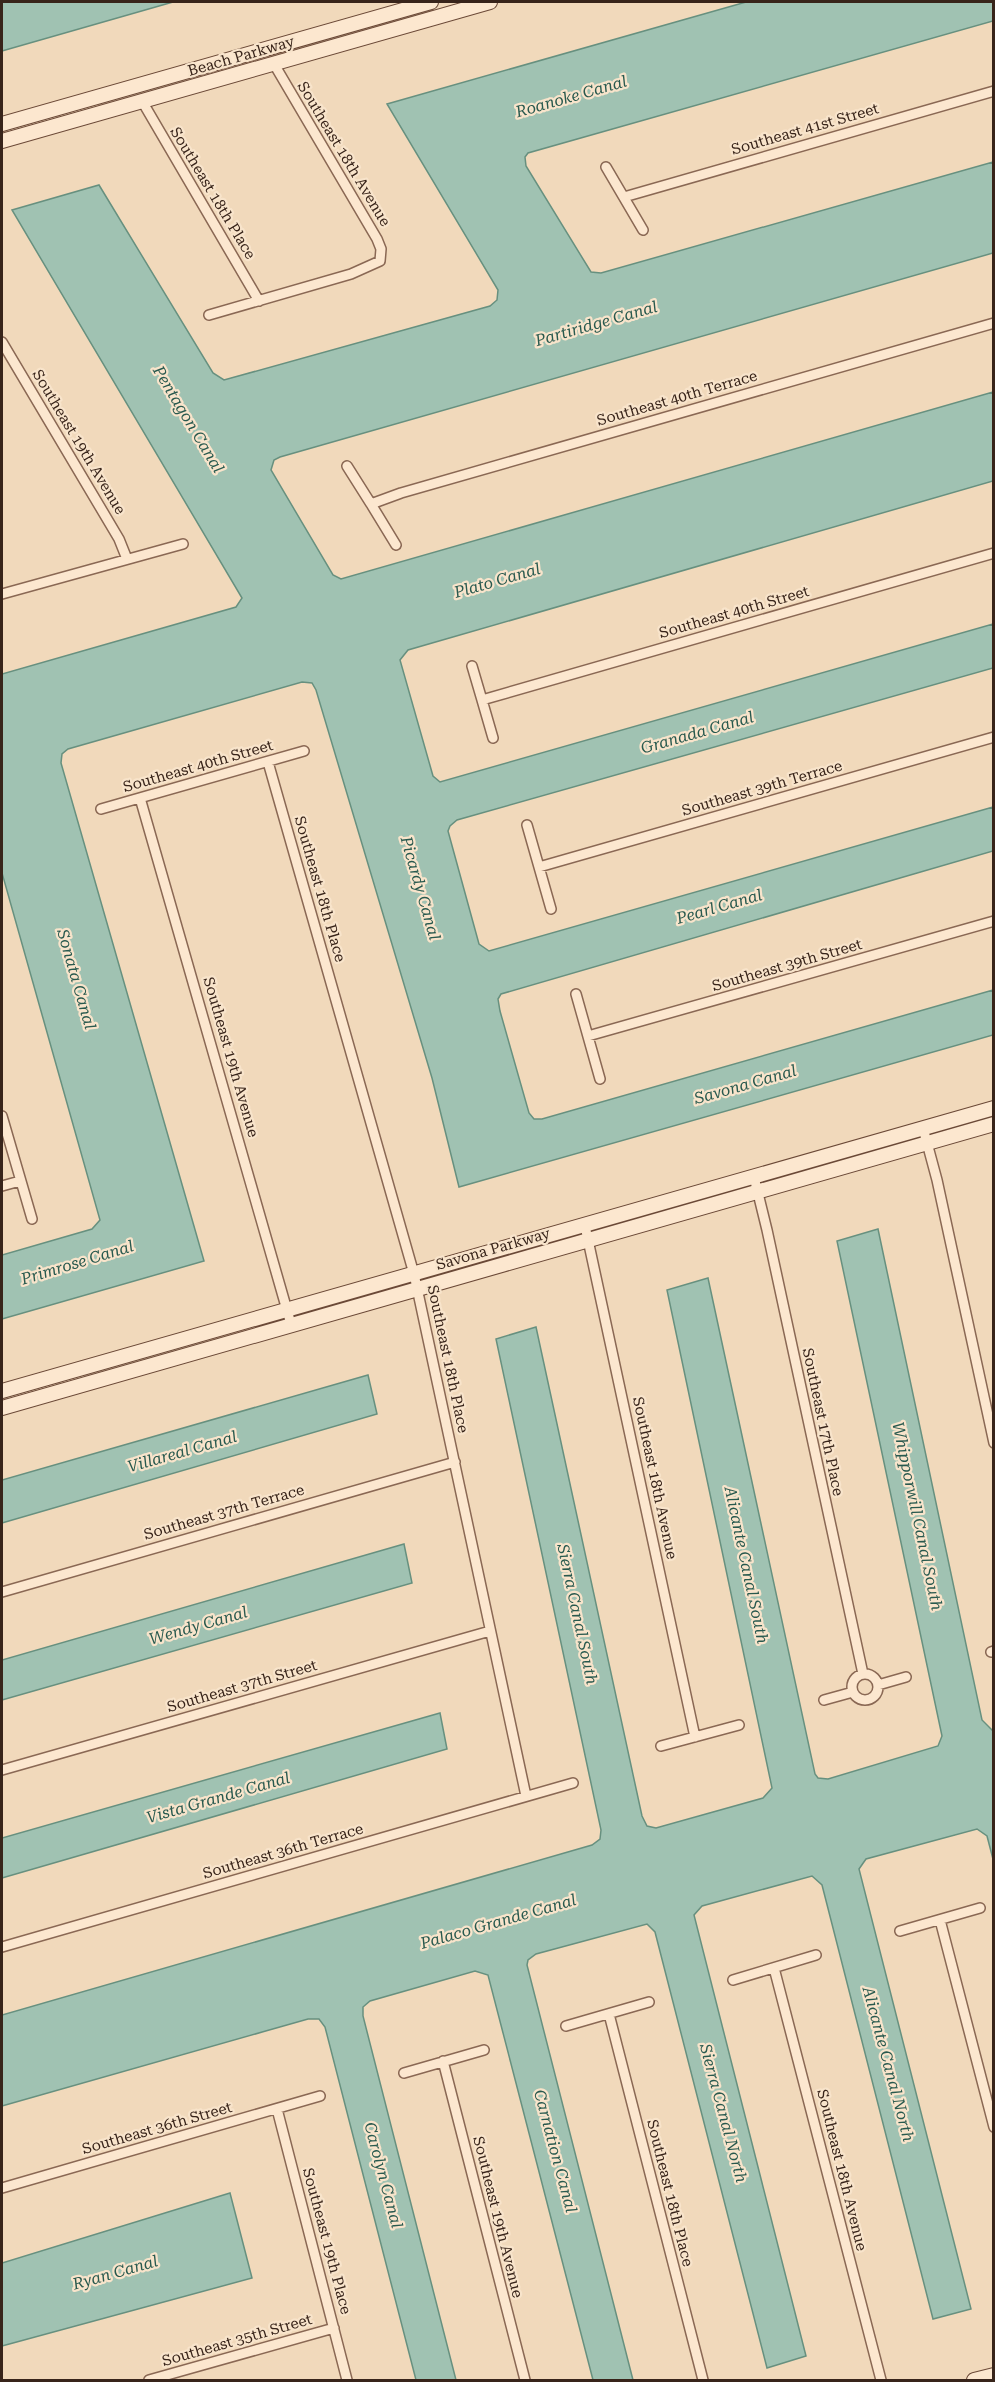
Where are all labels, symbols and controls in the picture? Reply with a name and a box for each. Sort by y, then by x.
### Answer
street label: Beach Parkway [186,32,296,80]
water label: Roanoke Canal [512,71,629,122]
street label: Southeast 18th Avenue [294,78,394,230]
street label: Southeast 41st Street [729,99,881,159]
street label: Southeast 18th Place [166,124,260,262]
water label: Partiridge Canal [532,297,660,350]
water label: Pentagon Canal [149,361,228,476]
street label: Southeast 19th Avenue [29,366,129,518]
street label: Southeast 40th Terrace [595,366,759,430]
water label: Plato Canal [451,559,543,602]
street label: Southeast 40th Street [657,582,811,642]
water label: Granada Canal [639,707,756,758]
street label: Southeast 40th Street [121,736,275,796]
street label: Southeast 39th Terrace [680,756,844,820]
street label: Southeast 18th Place [291,814,349,964]
water label: Picardy Canal [396,833,444,942]
water label: Pearl Canal [673,885,764,928]
water label: Sonata Canal [53,926,100,1032]
street label: Southeast 39th Street [710,935,864,995]
street label: Southeast 19th Avenue [199,975,263,1139]
water label: Savona Canal [691,1061,799,1108]
street label: Savona Parkway [434,1224,552,1274]
water label: Primrose Canal [18,1236,136,1289]
street label: Southeast 18th Place [424,1283,472,1435]
street label: Southeast 17th Place [799,1346,847,1498]
street label: Southeast 18th Avenue [629,1395,681,1561]
water label: Whipporwill Canal South [888,1420,947,1612]
water label: Villareal Canal [125,1427,239,1476]
street label: Southeast 37th Terrace [142,1480,306,1544]
water label: Alicante Canal South [720,1484,772,1646]
water label: Sierra Canal South [553,1541,602,1686]
water label: Wendy Canal [147,1602,250,1649]
street label: Southeast 37th Street [165,1656,319,1716]
water label: Vista Grande Canal [144,1768,292,1827]
street label: Southeast 36th Terrace [201,1819,365,1883]
water label: Palaco Grande Canal [417,1890,578,1953]
water label: Alicante Canal North [858,1984,918,2144]
water label: Sierra Canal North [696,2041,751,2185]
street label: Southeast 18th Avenue [813,2087,871,2253]
water label: Carnation Canal [530,2088,581,2215]
street label: Southeast 36th Street [80,2098,234,2158]
street label: Southeast 18th Place [643,2118,697,2268]
water label: Carolyn Canal [360,2120,407,2230]
street label: Southeast 19th Avenue [469,2134,527,2300]
street label: Southeast 19th Place [299,2166,355,2316]
water label: Ryan Canal [69,2251,160,2294]
street label: Southeast 35th Street [160,2310,314,2370]

